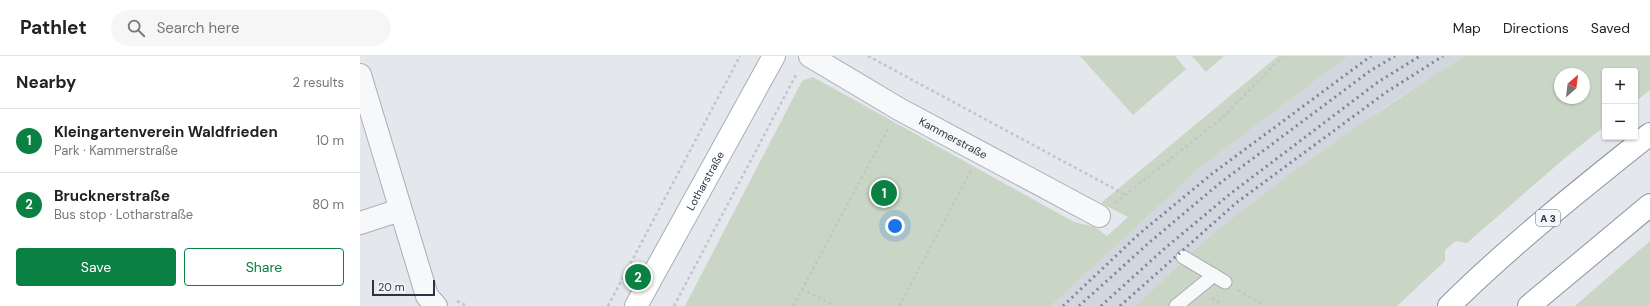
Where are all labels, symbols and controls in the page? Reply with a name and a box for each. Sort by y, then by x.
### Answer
search box [111,10,391,46]
text: Pathlet [20,15,87,40]
icon: search [125,17,147,39]
text: Search here [157,18,239,38]
text: Map [1453,19,1481,37]
text: Directions [1503,19,1569,37]
text: Saved [1591,19,1630,37]
north arrow [1554,68,1590,104]
map controls [1602,68,1638,140]
button: + [1602,68,1638,104]
text: Nearby [16,71,76,93]
text: 2 results [293,74,344,91]
button: − [1602,104,1638,140]
street label: Kammerstraße [917,114,990,162]
text: Kleingartenverein Waldfrieden [54,122,278,142]
text: 1 [27,132,31,149]
text: 10 m [316,132,344,149]
text: Park · Kammerstraße [54,142,178,159]
street label: Lotharstraße [683,149,727,213]
pin: 1 [871,178,897,208]
text: Brucknerstraße [54,186,170,206]
text: 2 [25,196,33,213]
text: 80 m [312,196,344,213]
text: Bus stop · Lotharstraße [54,206,193,223]
road number: A 3 [1536,210,1560,226]
your location [885,216,905,236]
button: Save [16,248,176,286]
button: Share [184,248,344,286]
pin: 2 [625,262,651,292]
scale bar [372,278,435,297]
text: 20 m [378,280,404,294]

